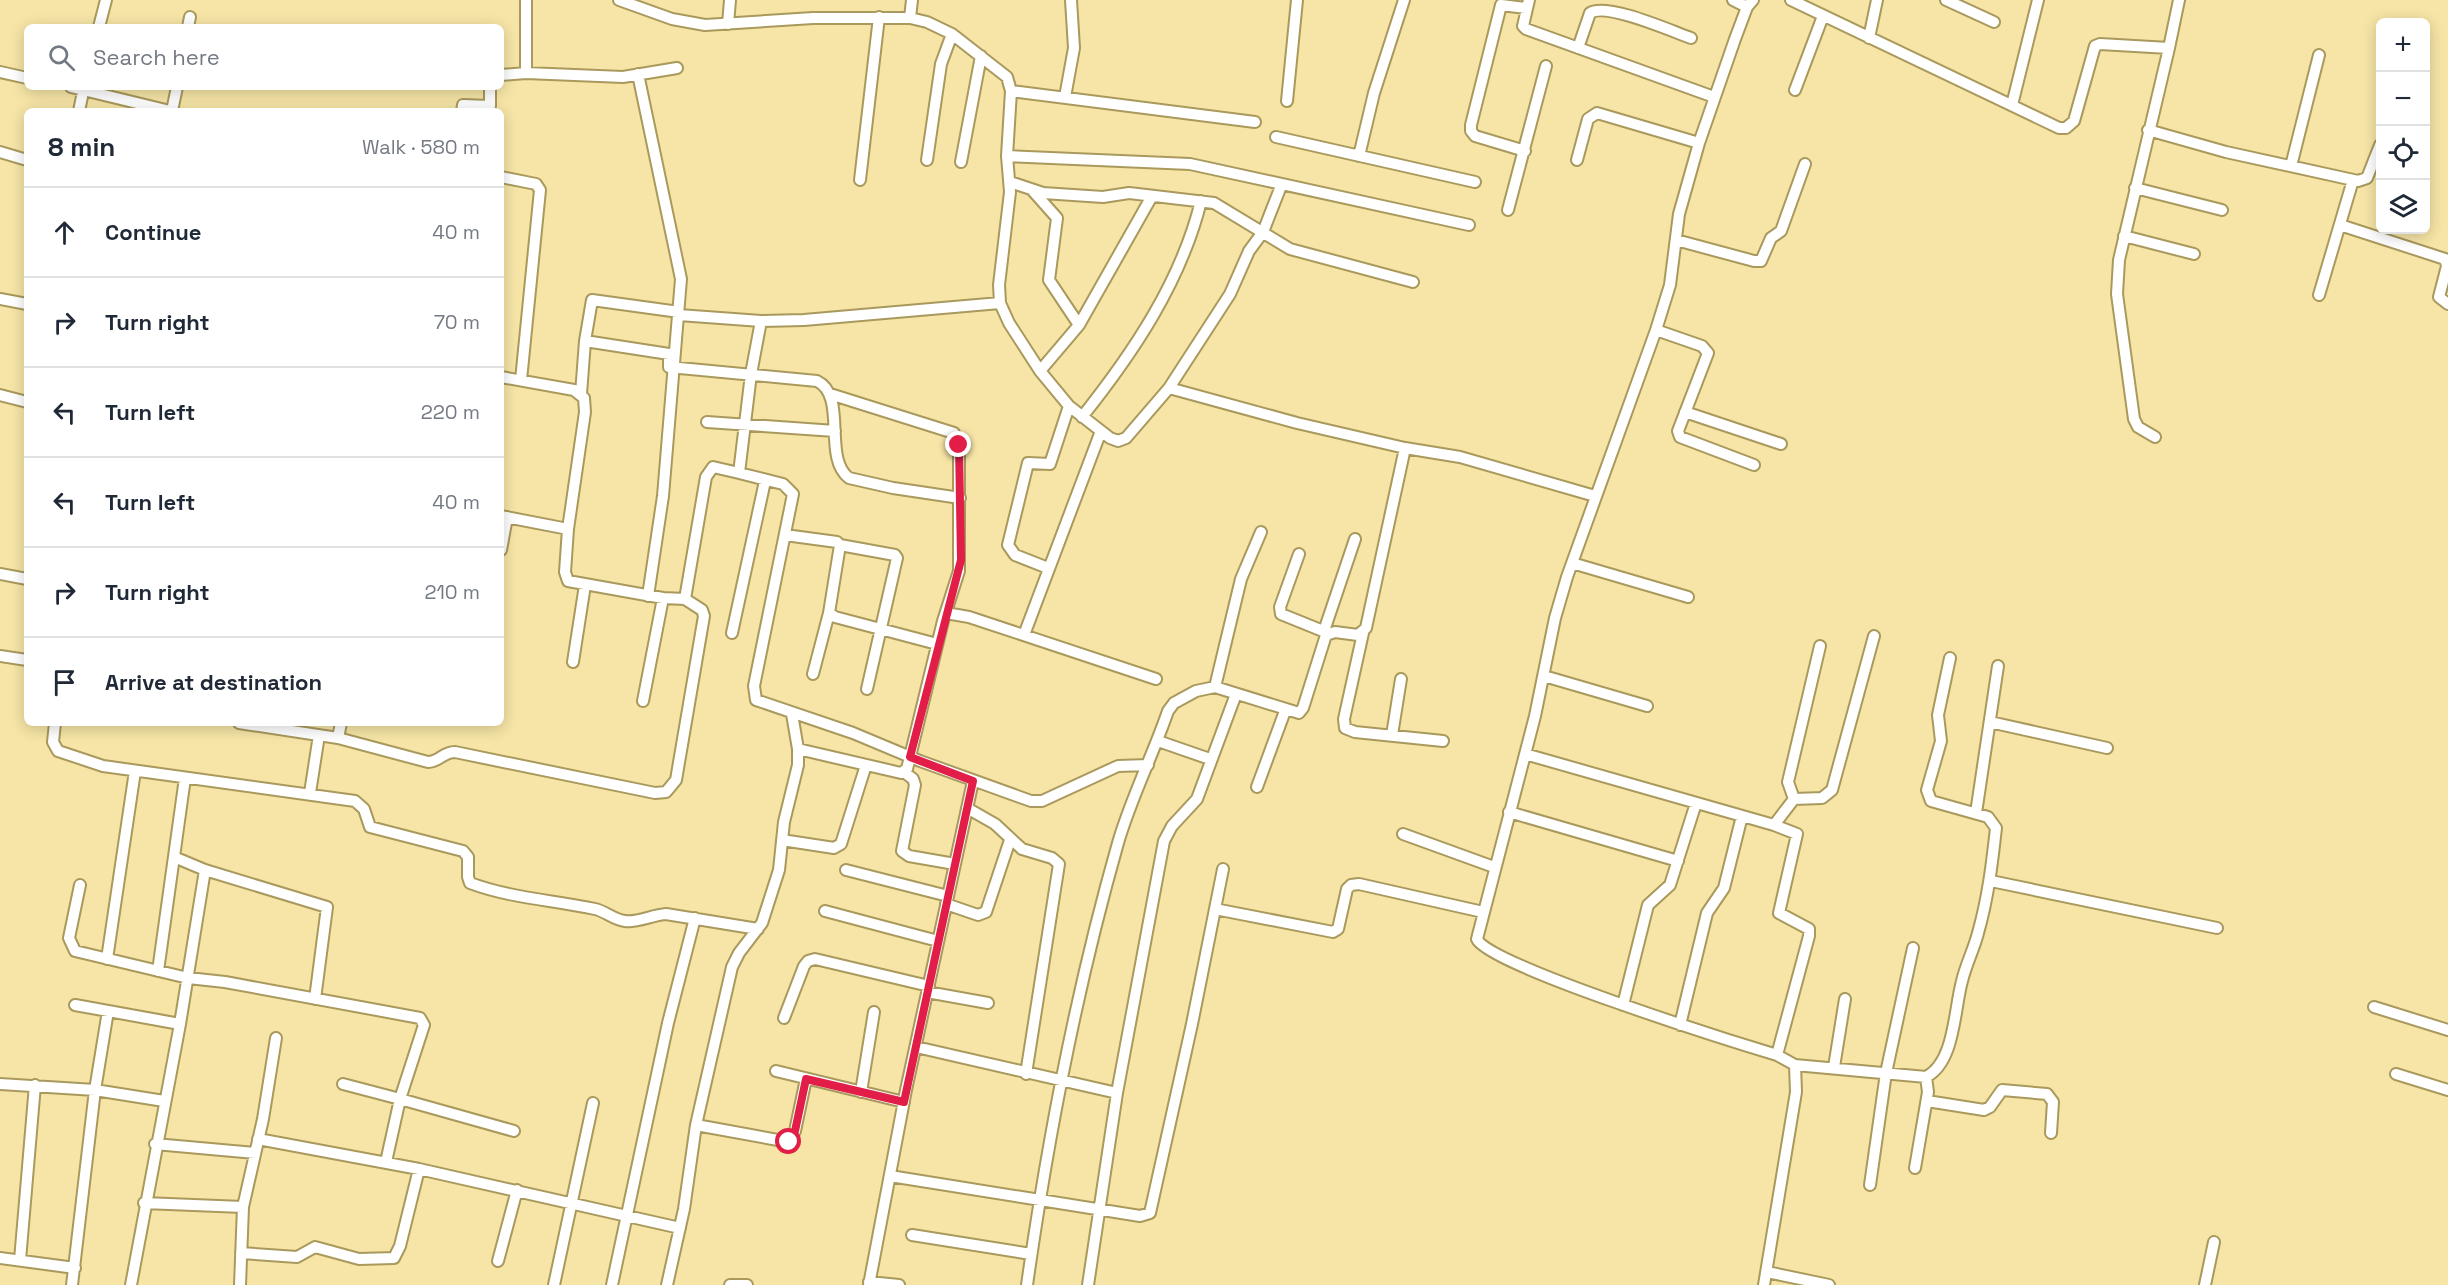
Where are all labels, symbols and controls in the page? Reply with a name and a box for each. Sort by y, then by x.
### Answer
map controls [2376,18,2430,234]
button: + [2376,18,2430,72]
search box [24,24,504,90]
icon: search [45,41,78,74]
text: Search here [93,43,220,71]
button: − [2376,72,2430,126]
button: locate [2376,126,2430,180]
text: 8 min [48,130,115,164]
text: Walk · 580 m [362,134,480,160]
button: layers [2376,180,2430,234]
icon: ahead [48,216,81,249]
text: Continue [105,218,201,246]
text: 40 m [432,219,480,245]
icon: right [48,306,81,339]
text: Turn right [105,308,210,336]
text: 70 m [434,309,480,335]
icon: left [48,396,81,429]
text: Turn left [105,398,195,426]
text: 220 m [421,399,480,425]
route end [945,431,971,457]
icon: left [48,486,81,519]
text: Turn left [105,488,195,516]
text: 40 m [432,489,480,515]
icon: right [48,576,81,609]
text: Turn right [105,578,210,606]
text: 210 m [424,579,480,605]
icon: arrive [48,666,81,699]
text: Arrive at destination [105,668,322,696]
route start [775,1128,801,1154]

